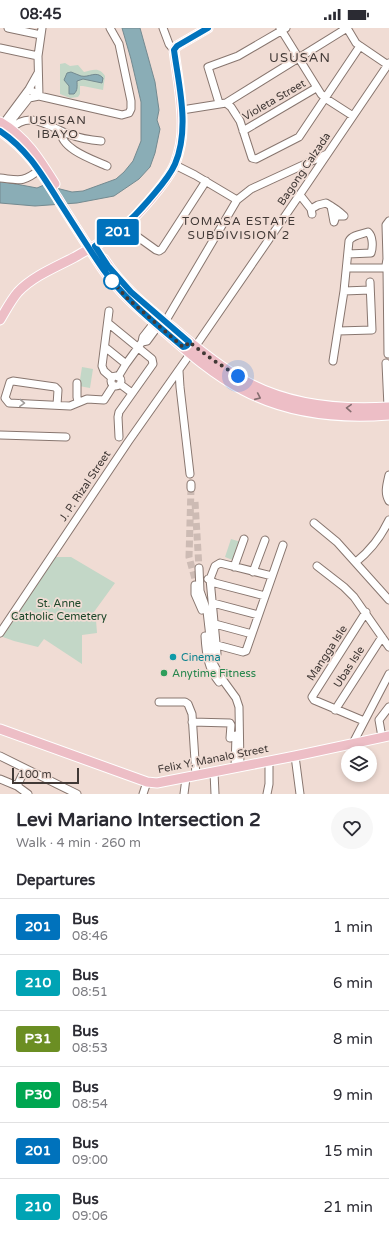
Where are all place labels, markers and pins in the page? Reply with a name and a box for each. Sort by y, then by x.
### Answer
unlabelled marker [103,272,121,290]
place label: Cinema [181,651,221,664]
marker: Cinema [168,652,178,662]
place label: Anytime Fitness [172,667,256,680]
marker: Anytime Fitness [159,668,169,678]

